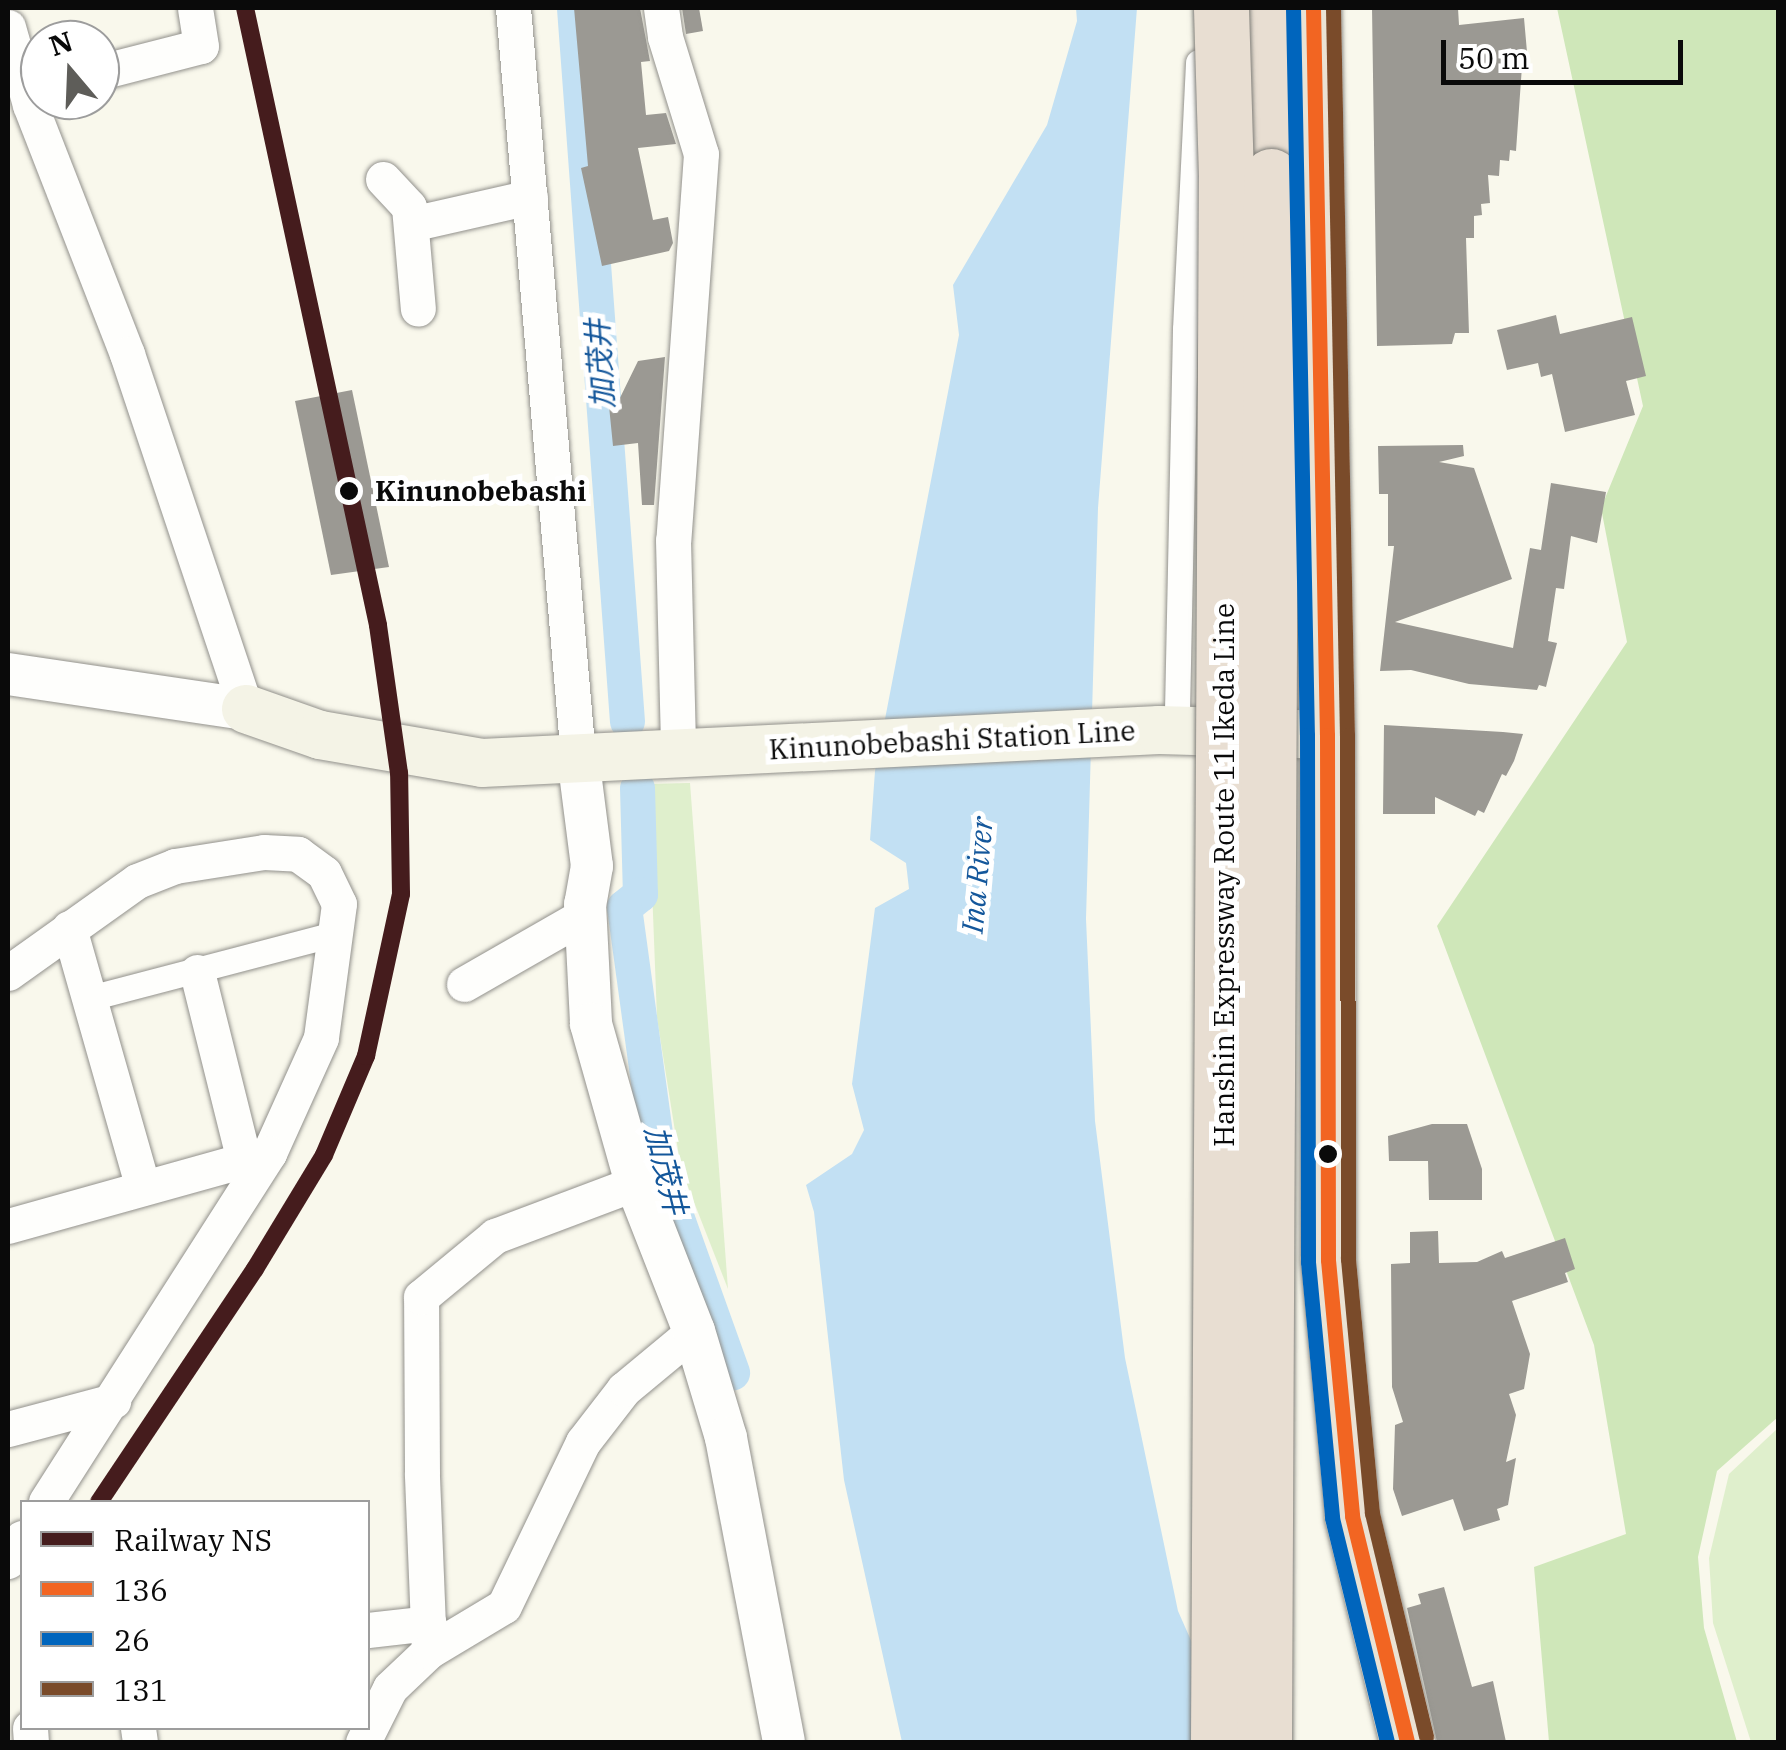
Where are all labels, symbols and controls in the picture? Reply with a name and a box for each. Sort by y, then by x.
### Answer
north arrow [20,20,120,120]
scale bar [1446,20,1688,82]
text: N [44,22,77,64]
text: 50 m [1458,38,1530,77]
water label: 加茂井 [579,318,621,410]
marker: Kinunobebashi [332,474,366,508]
place label: Kinunobebashi [375,474,586,508]
street label: Hanshin Expressway Route 11 Ikeda Line [1207,603,1241,1147]
street label: Kinunobebashi Station Line [768,714,1136,766]
water label: Ina River [954,815,1000,935]
water label: 加茂井 [638,1122,694,1218]
unlabelled marker [1318,1144,1338,1164]
legend [20,1500,370,1730]
text: Railway NS [114,1520,272,1559]
text: 136 [114,1570,168,1609]
text: 26 [114,1620,150,1659]
text: 131 [114,1670,168,1709]

